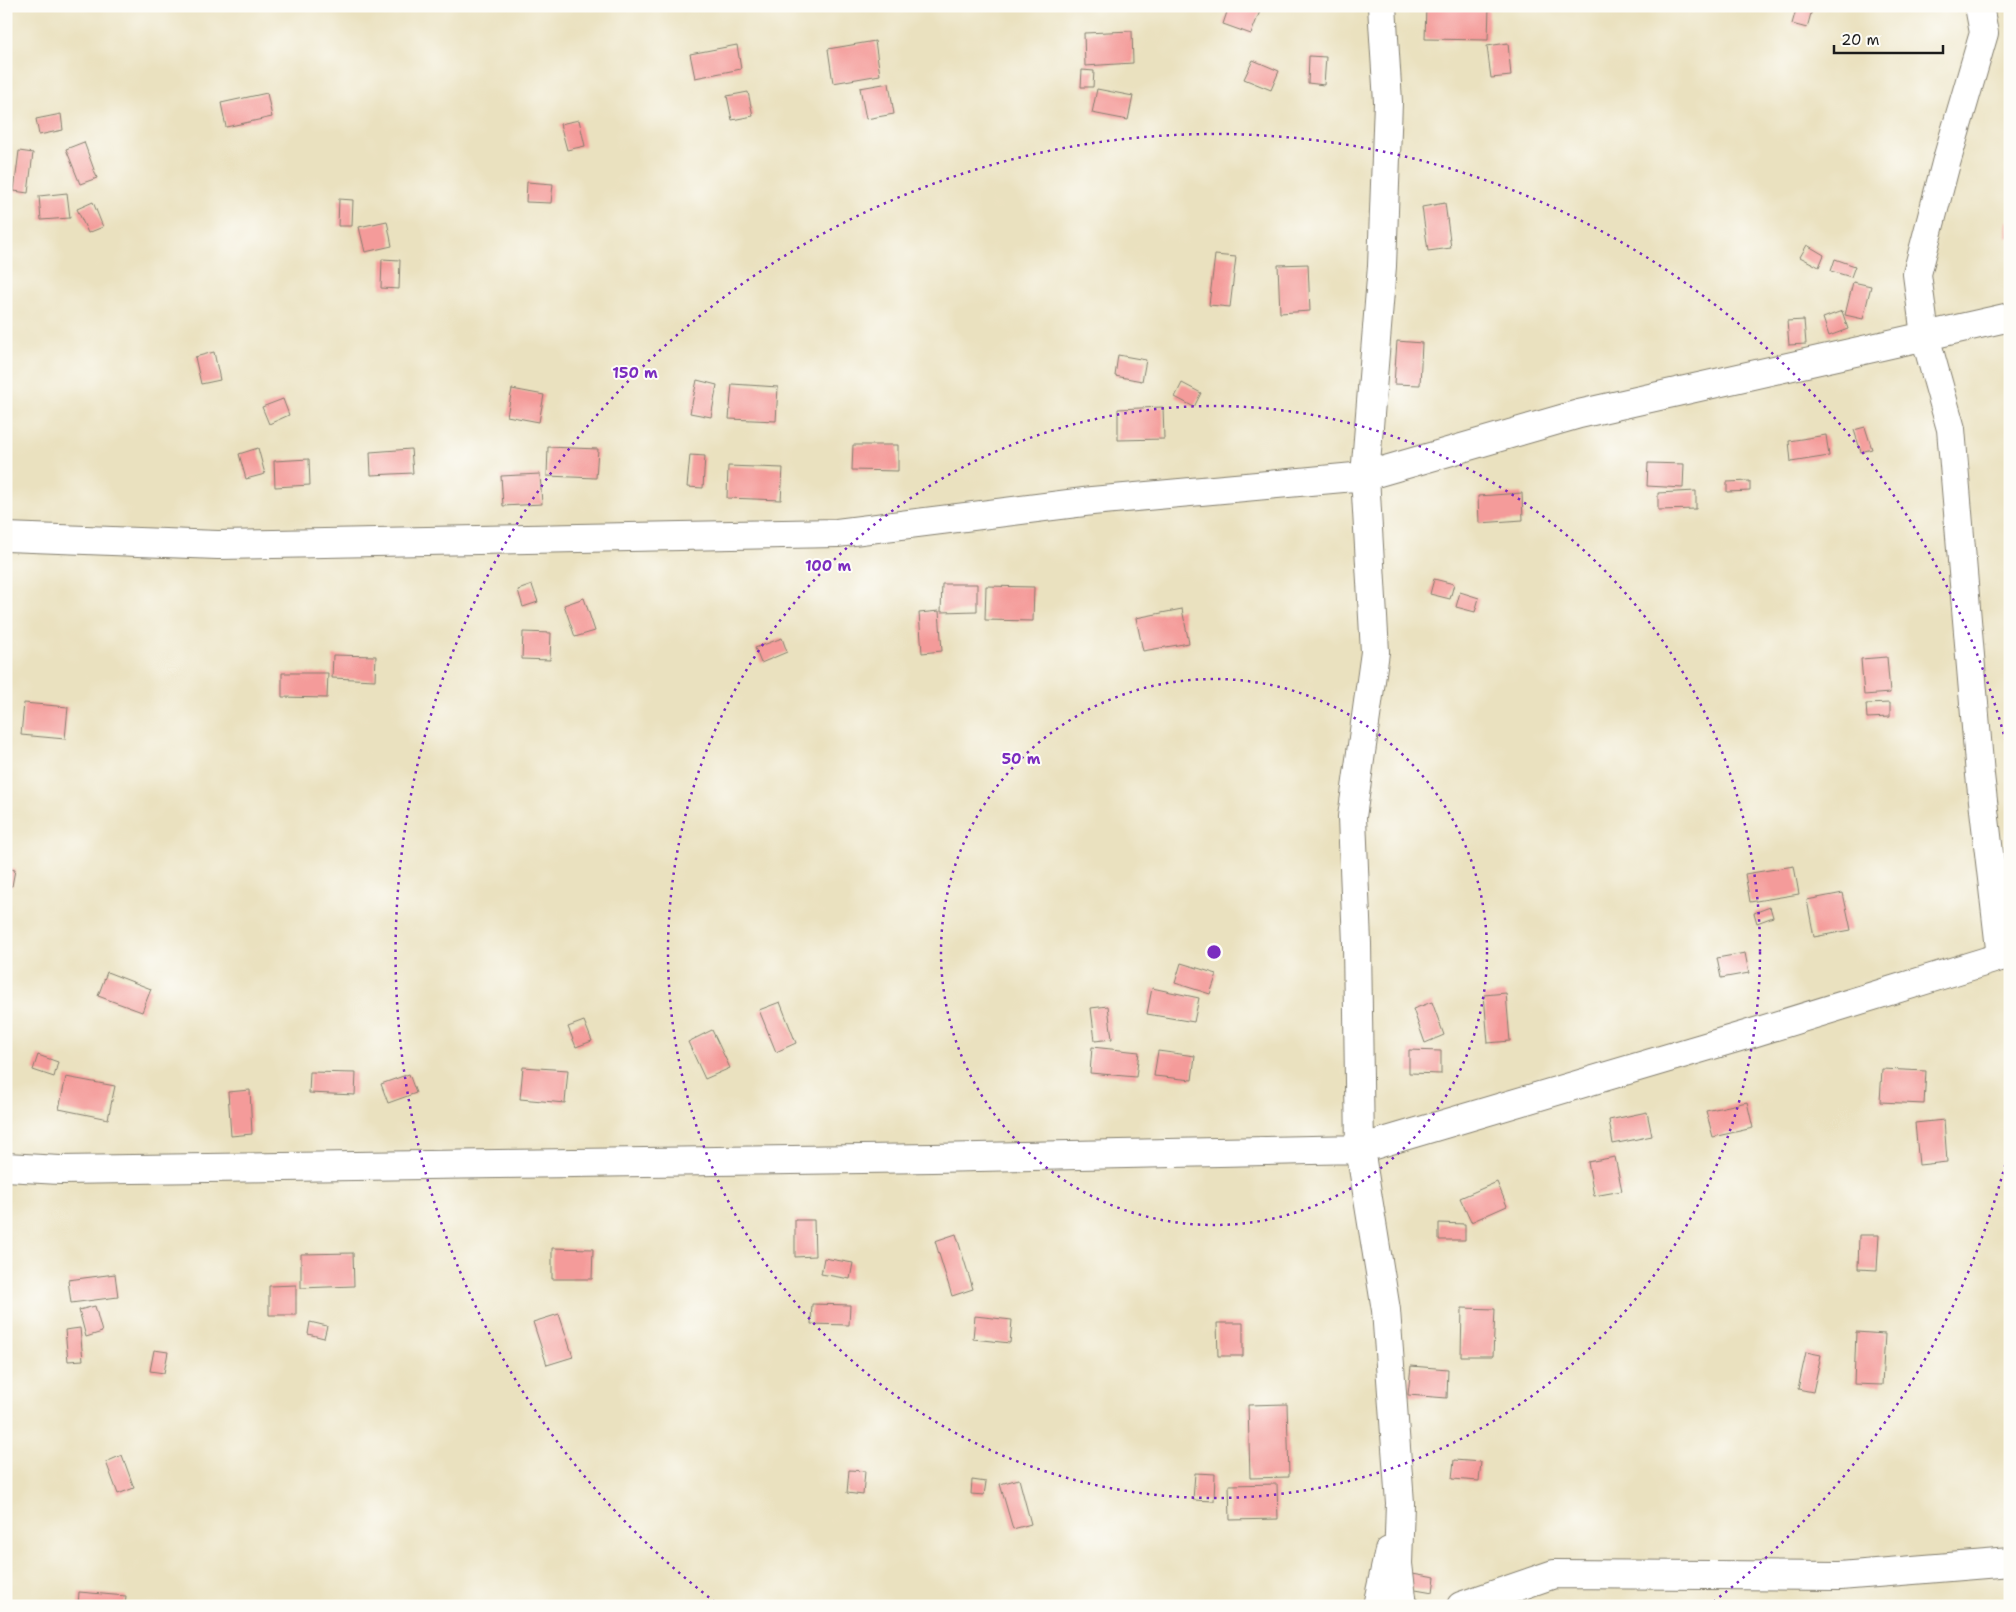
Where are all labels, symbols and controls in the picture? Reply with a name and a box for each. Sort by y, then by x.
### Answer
scale bar [1834,22,1942,54]
text: 20 m [1841,30,1880,50]
text: 150 m [612,363,658,383]
text: 100 m [805,556,851,576]
text: 50 m [1002,749,1041,769]
centre of rings [1205,943,1223,961]

